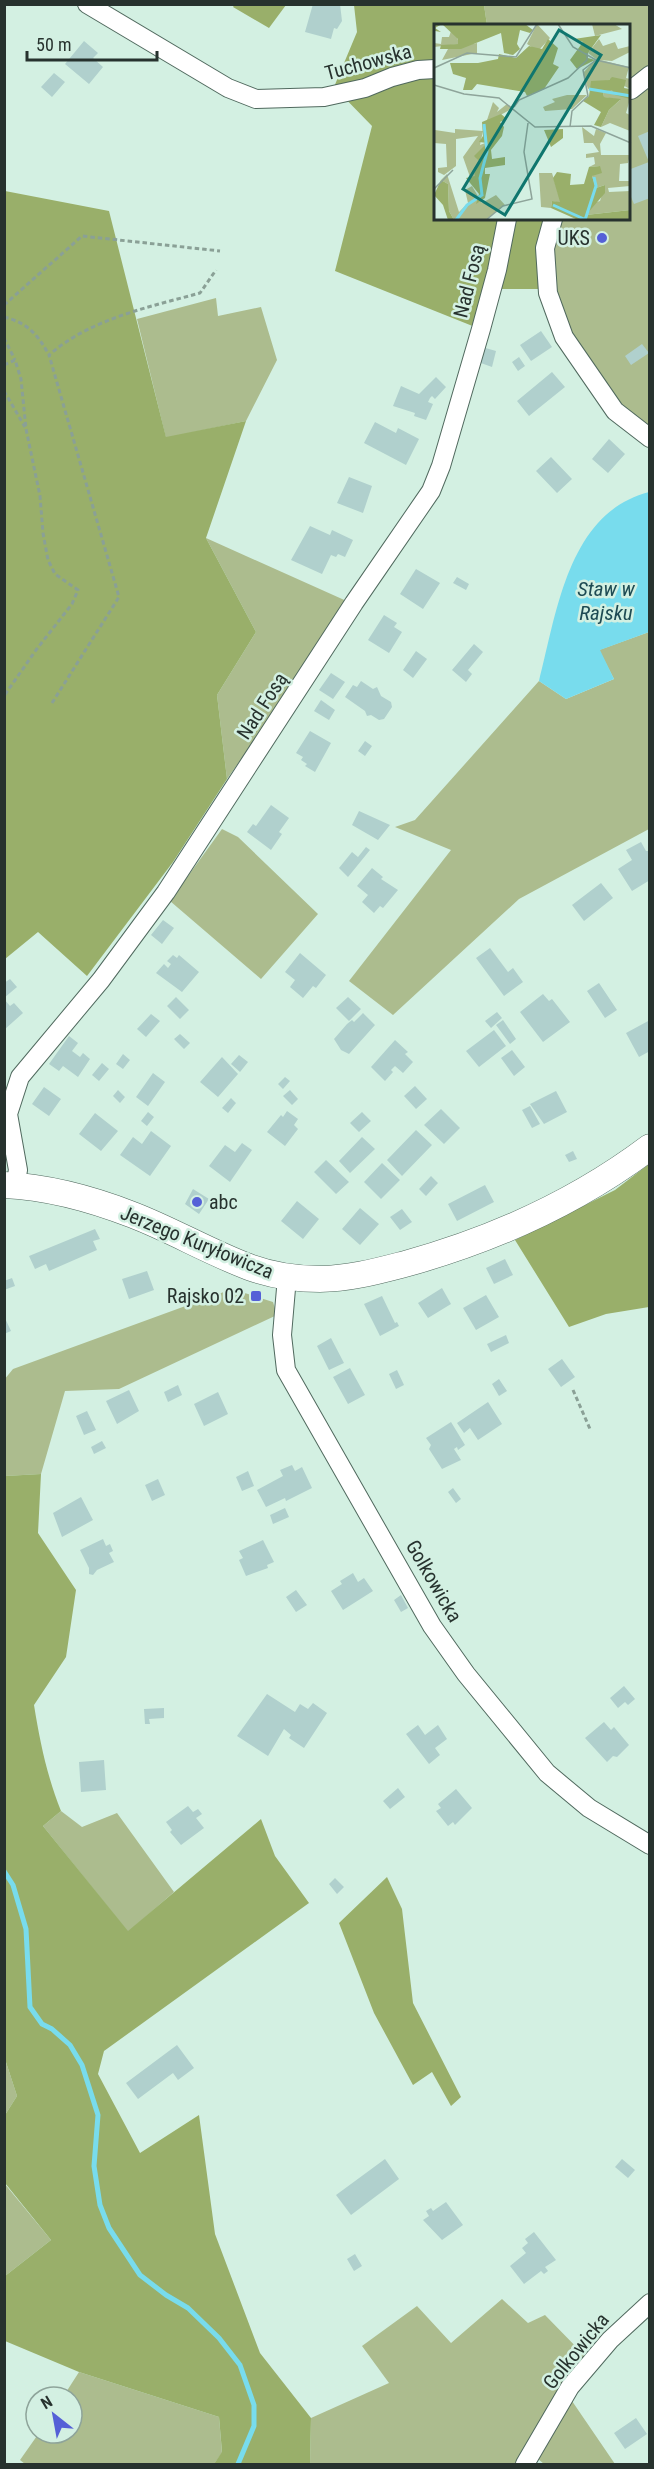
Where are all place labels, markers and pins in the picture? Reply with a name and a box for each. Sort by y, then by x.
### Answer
place label: UKS [557,226,590,250]
marker: UKS [595,231,609,245]
place label: abc [209,1190,238,1214]
marker: abc [190,1195,204,1209]
place label: Rajsko 02 [167,1284,244,1308]
marker: Rajsko 02 [249,1289,263,1303]

